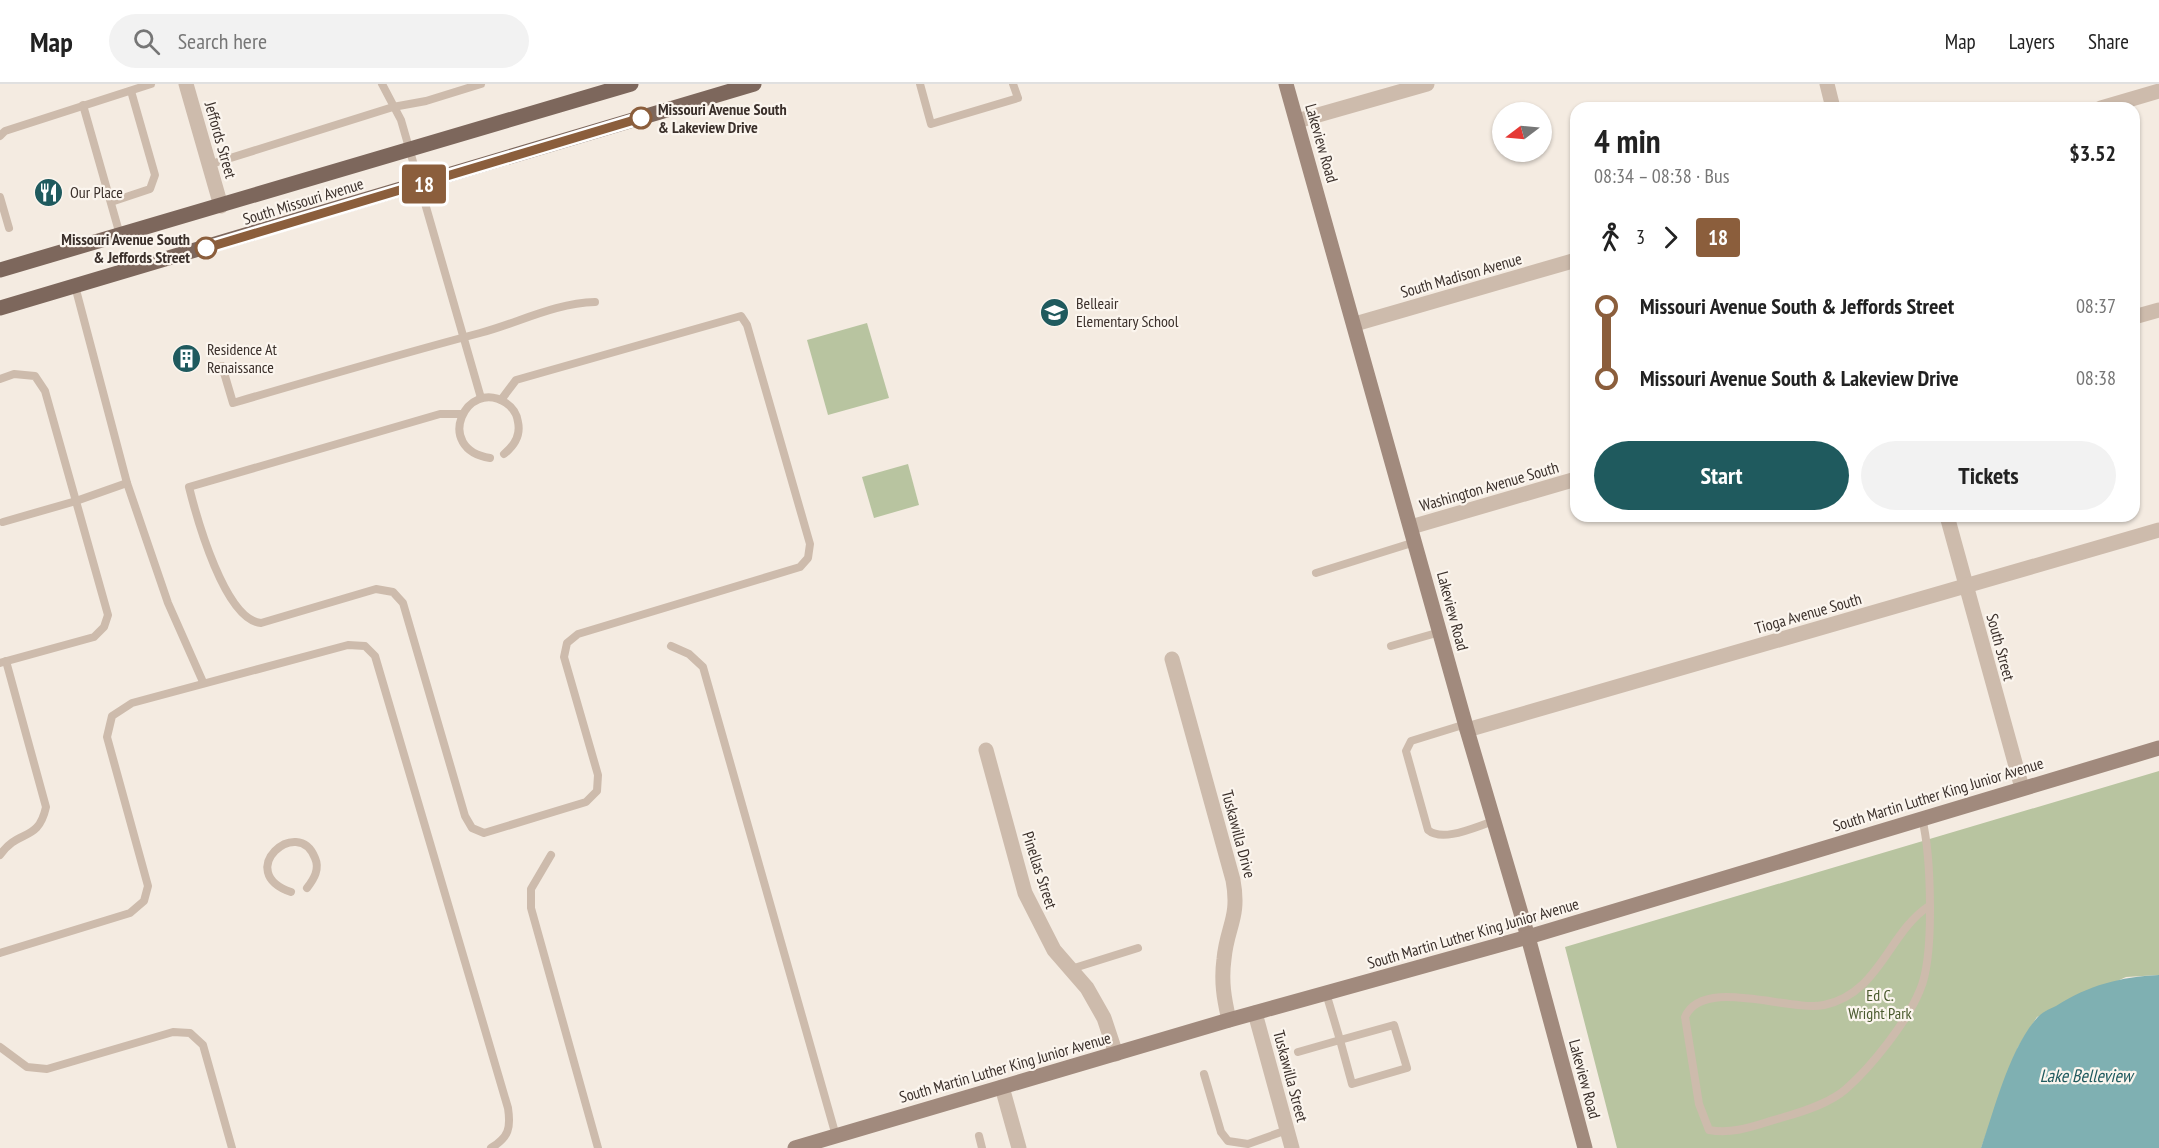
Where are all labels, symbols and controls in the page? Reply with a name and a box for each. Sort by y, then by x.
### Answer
search box [109,14,529,68]
text: Map [30,23,73,60]
icon: search [130,25,163,58]
text: Search here [178,27,267,55]
text: Map [1945,28,1976,55]
text: Layers [2009,28,2055,55]
text: Share [2088,28,2129,55]
street label: Jeffords Street [200,98,242,181]
place label: Missouri Avenue South & Lakeview Drive [658,99,787,137]
street label: Lakeview Road [1301,101,1343,185]
north arrow [1492,102,1552,162]
map controls [1492,102,1552,162]
marker: Missouri Avenue South & Lakeview Drive [630,107,652,129]
text: 4 min [1594,119,1661,162]
text: $3.52 [2069,139,2116,167]
text: 08:34 – 08:38 · Bus [1594,163,1729,189]
line badge: 18 [397,164,451,204]
text: 18 [414,171,434,198]
street label: South Missouri Avenue [240,173,366,229]
restaurant icon: Our Place [33,176,65,208]
place label: Our Place [70,182,123,202]
icon: walk [1594,221,1627,254]
icon: forward [1654,221,1687,254]
text: 3 [1636,224,1645,250]
text: 18 [1708,224,1728,251]
place label: Missouri Avenue South & Jeffords Street [61,229,190,267]
marker: Missouri Avenue South & Jeffords Street [195,237,217,259]
street label: South Madison Avenue [1398,248,1524,302]
text: Missouri Avenue South & Jeffords Street [1640,292,1954,320]
place label: Belleair Elementary School [1076,293,1179,331]
text: 08:37 [2076,293,2116,319]
school or university icon: Belleair Elementary School [1039,296,1071,328]
place label: Residence At Renaissance [207,339,277,377]
building icon: Residence At Renaissance [170,342,202,374]
text: Missouri Avenue South & Lakeview Drive [1640,364,1959,392]
text: 08:38 [2076,365,2116,391]
button: Start [1594,441,1849,510]
button: Tickets [1861,441,2116,510]
street label: Washington Avenue South [1417,457,1561,515]
street label: Lakeview Road [1433,569,1473,653]
street label: Tioga Avenue South [1752,588,1864,638]
street label: South Street [1982,611,2020,683]
street label: South Martin Luther King Junior Avenue [1830,752,2046,836]
street label: Tuskawilla Drive [1218,788,1260,880]
street label: Pinellas Street [1018,829,1062,912]
street label: South Martin Luther King Junior Avenue [1365,893,1581,973]
park label: Ed C. Wright Park [1848,985,1913,1023]
street label: South Martin Luther King Junior Avenue [897,1027,1113,1107]
street label: Tuskawilla Street [1269,1028,1313,1125]
street label: Lakeview Road [1565,1037,1605,1121]
water label: Lake Belleview [2040,1064,2135,1087]

